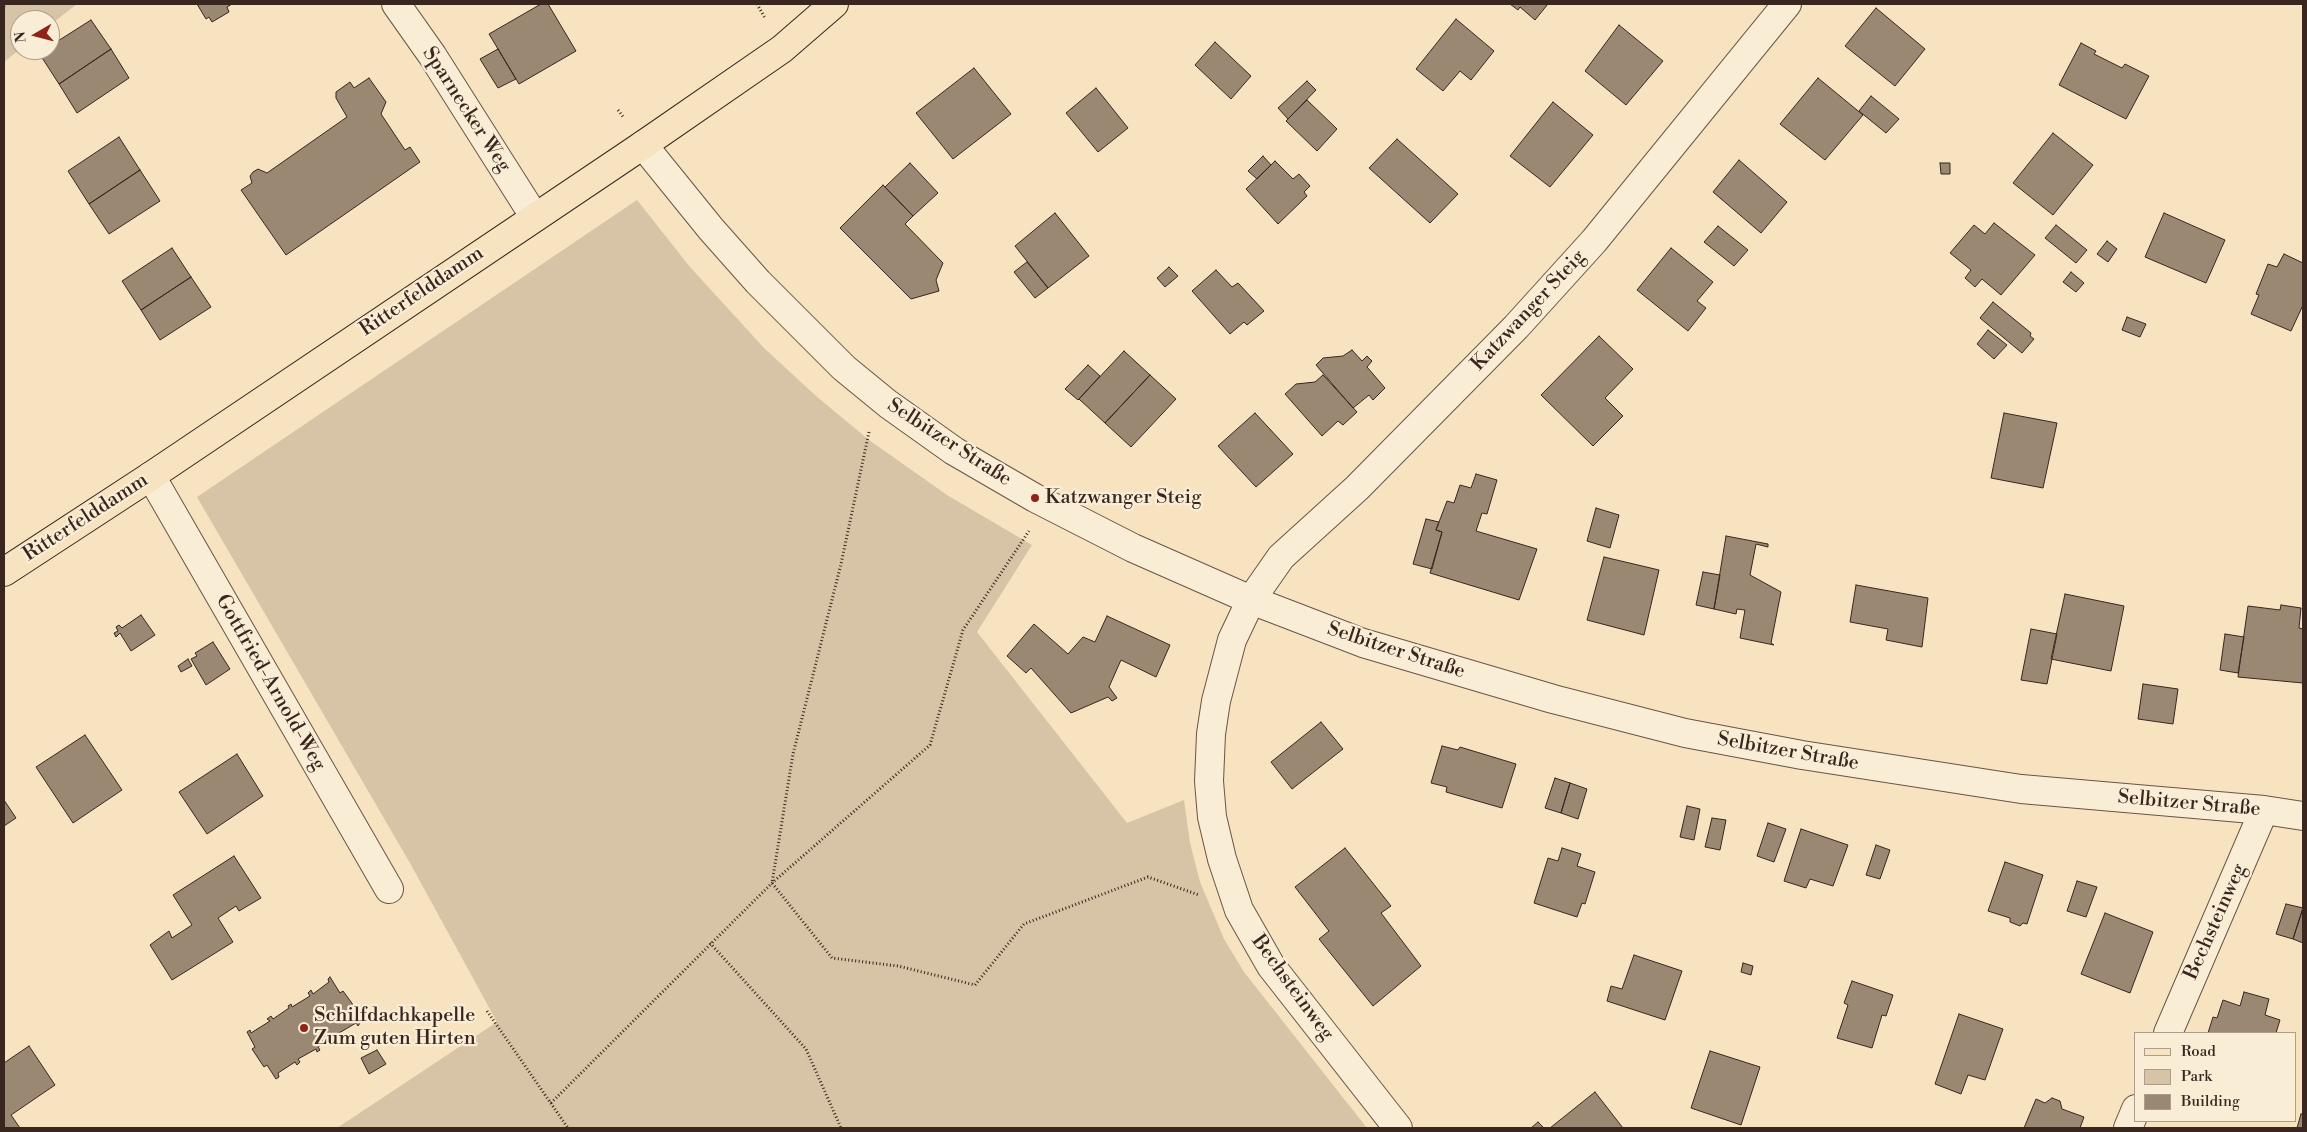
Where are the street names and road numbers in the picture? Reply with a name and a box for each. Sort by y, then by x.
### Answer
street label: Sparnecker Weg [417,43,515,177]
street label: Ritterfelddamm [356,242,488,342]
street label: Katzwanger Steig [1467,246,1591,376]
street label: Selbitzer Straße [882,394,1016,492]
street label: Ritterfelddamm [19,469,153,567]
street label: Gottfried-Arnold-Weg [210,591,330,775]
street label: Selbitzer Straße [1324,617,1468,685]
street label: Selbitzer Straße [1715,728,1861,776]
street label: Selbitzer Straße [2117,786,2261,822]
street label: Bechsteinweg [2180,860,2252,984]
street label: Bechsteinweg [1246,931,1338,1045]

